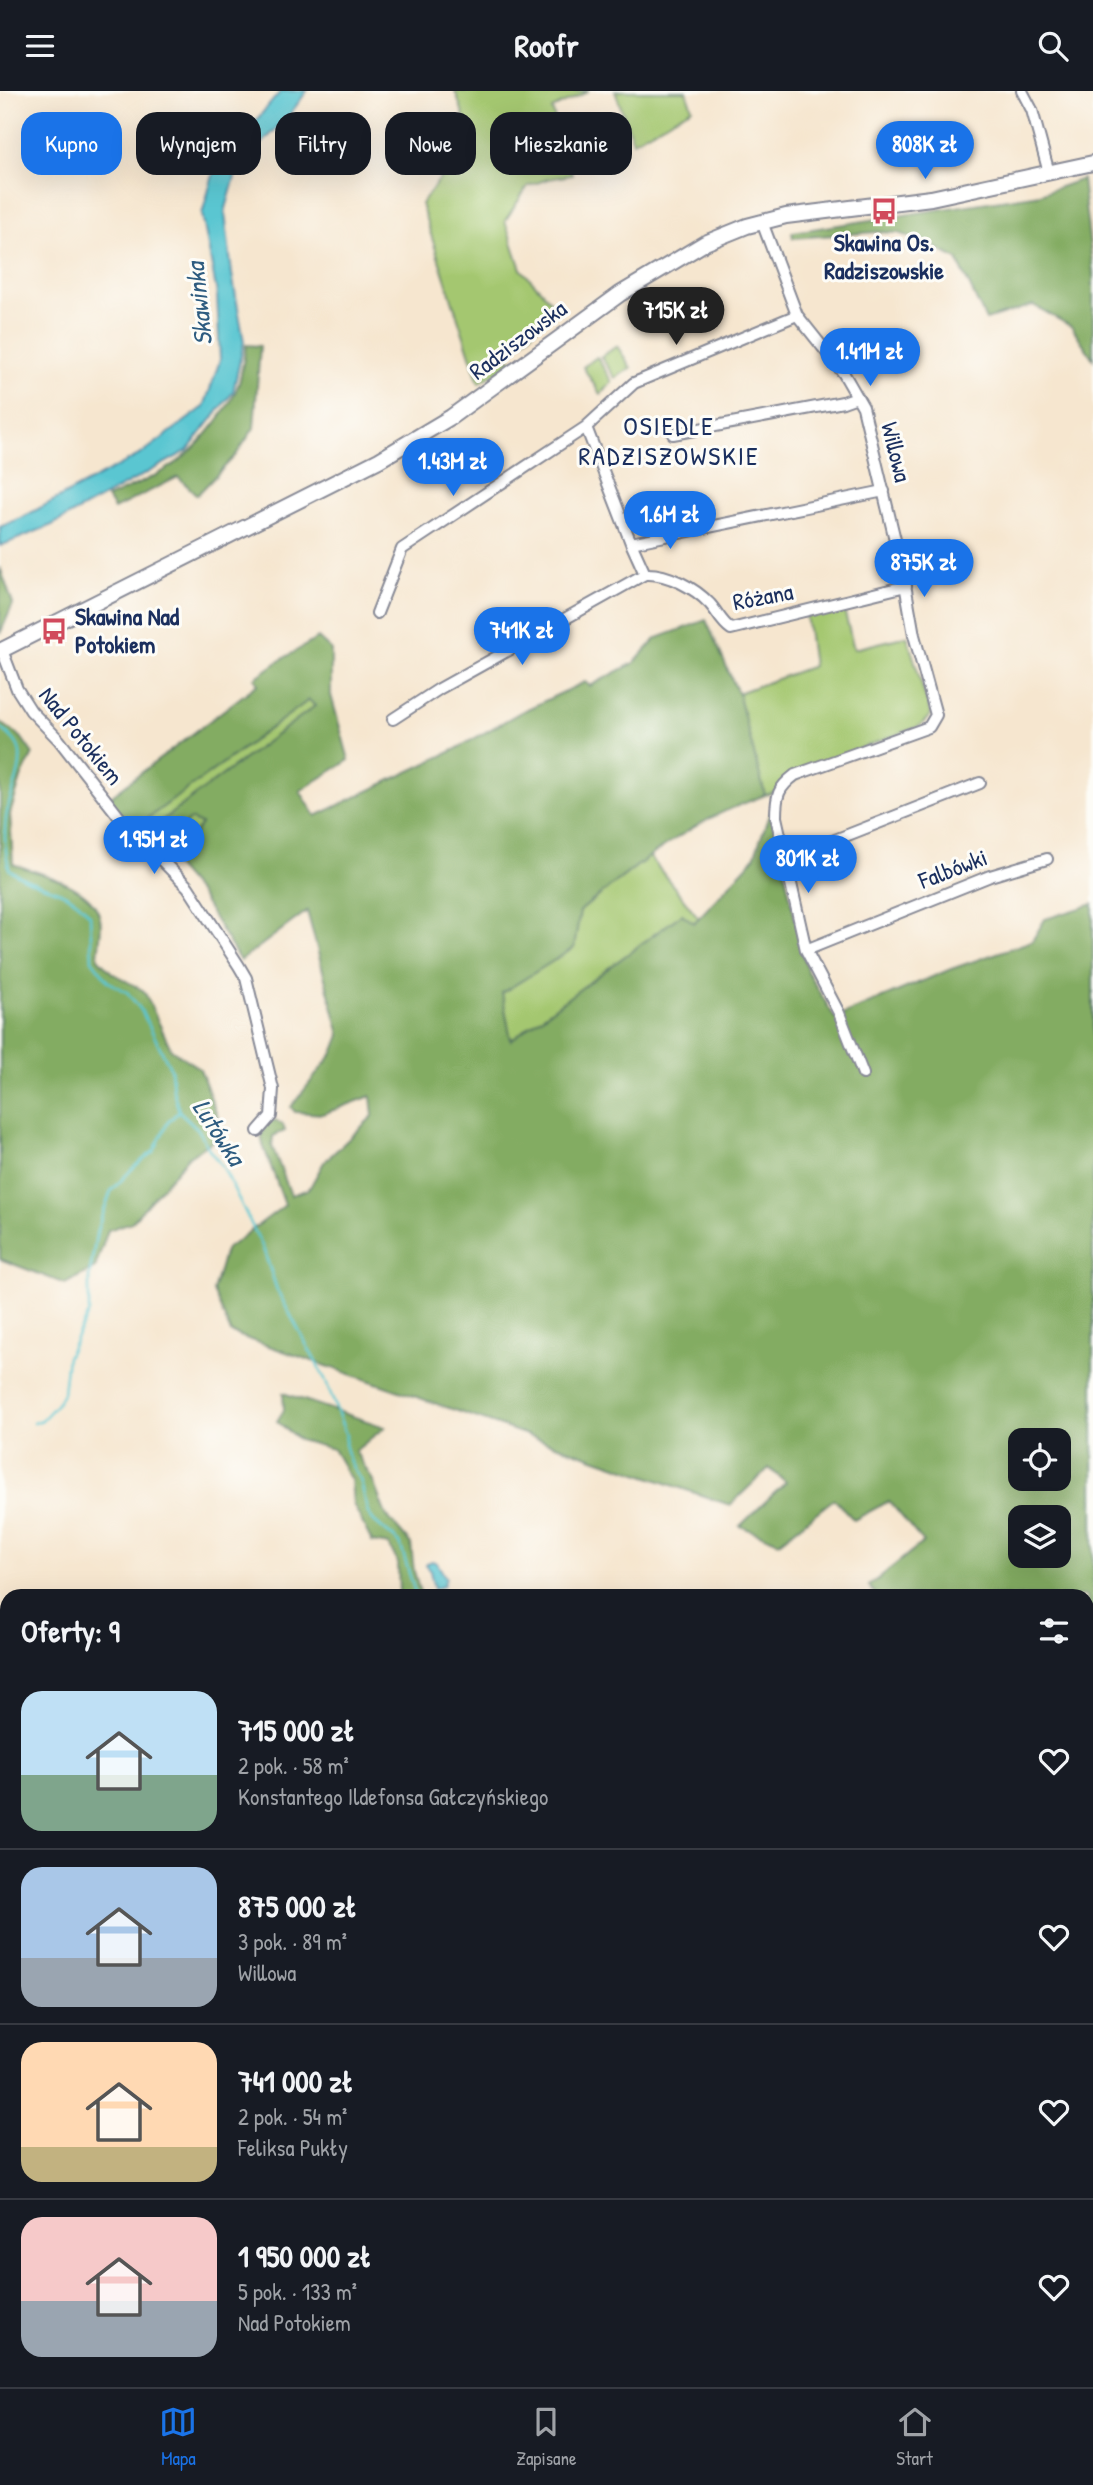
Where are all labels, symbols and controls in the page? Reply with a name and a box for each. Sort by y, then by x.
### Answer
text: Roofr [514,24,579,67]
icon: menu [21,27,59,65]
icon: search [1034,27,1072,65]
chip: Kupno [21,112,122,175]
chip: Wynajem [136,112,261,175]
chip: Filtry [275,112,371,175]
chip: Nowe [385,112,476,175]
chip: Mieszkanie [490,112,632,175]
pin: 808K zł [860,122,990,181]
text: 808K zł [892,128,958,159]
bus stop icon: Skawina Os. Radziszowskie [869,196,899,226]
place label: Skawina Os. Radziszowskie [824,226,944,286]
water label: Skawinka [176,258,220,347]
pin: 715K zł [611,287,741,347]
street label: Radziszowska [462,292,573,386]
text: 715K zł [643,294,709,325]
pin: 1.41M zł [798,329,942,388]
text: 1.41M zł [836,335,904,366]
district label: OSIEDLE RADZISZOWSKIE [579,408,759,473]
street label: Willowa [874,418,920,485]
pin: 1.43M zł [381,439,525,498]
text: 1.43M zł [418,445,488,476]
pin: 1.6M zł [605,491,735,551]
text: 1.6M zł [640,498,700,529]
pin: 875K zł [859,539,989,599]
text: 875K zł [891,546,957,577]
street label: Różana [730,575,796,617]
place label: Skawina Nad Potokiem [75,600,180,660]
pin: 741K zł [457,607,587,667]
text: 741K zł [490,614,554,645]
bus stop icon: Skawina Nad Potokiem [39,616,69,646]
street label: Nad Potokiem [32,680,131,791]
pin: 1.95M zł [82,817,226,876]
text: 1.95M zł [120,823,189,854]
pin: 801K zł [743,835,873,895]
street label: Falbówki [913,840,991,896]
text: 801K zł [776,842,840,873]
water label: Lutówka [185,1092,255,1174]
map controls [1008,1428,1071,1568]
button: locate [1008,1428,1071,1491]
button: layers [1008,1505,1071,1568]
text: Oferty: 9 [21,1611,120,1651]
icon: filters [1035,1612,1073,1650]
text: 715 000 zł [238,1710,355,1750]
icon: home [77,1719,161,1803]
icon: heart [1035,1742,1073,1780]
text: 2 pok. · 58 m² [238,1750,349,1781]
text: Konstantego Ildefonsa Gałczyńskiego [238,1781,548,1812]
text: 875 000 zł [238,1886,357,1926]
icon: home [77,1895,161,1979]
icon: heart [1035,1918,1073,1956]
text: 3 pok. · 89 m² [238,1926,347,1957]
text: Willowa [238,1957,296,1988]
text: 741 000 zł [238,2061,353,2101]
icon: home [77,2070,161,2154]
icon: heart [1035,2093,1073,2131]
text: 2 pok. · 54 m² [238,2101,347,2132]
text: Feliksa Pukły [238,2132,348,2163]
text: 1 950 000 zł [238,2236,371,2276]
icon: home [77,2245,161,2329]
icon: heart [1035,2268,1073,2306]
text: 5 pok. · 133 m² [238,2276,357,2307]
text: Nad Potokiem [238,2307,351,2338]
tab: Mapa [159,2403,197,2471]
tab: Zapisane [516,2403,577,2471]
tab: Start [896,2403,934,2471]

